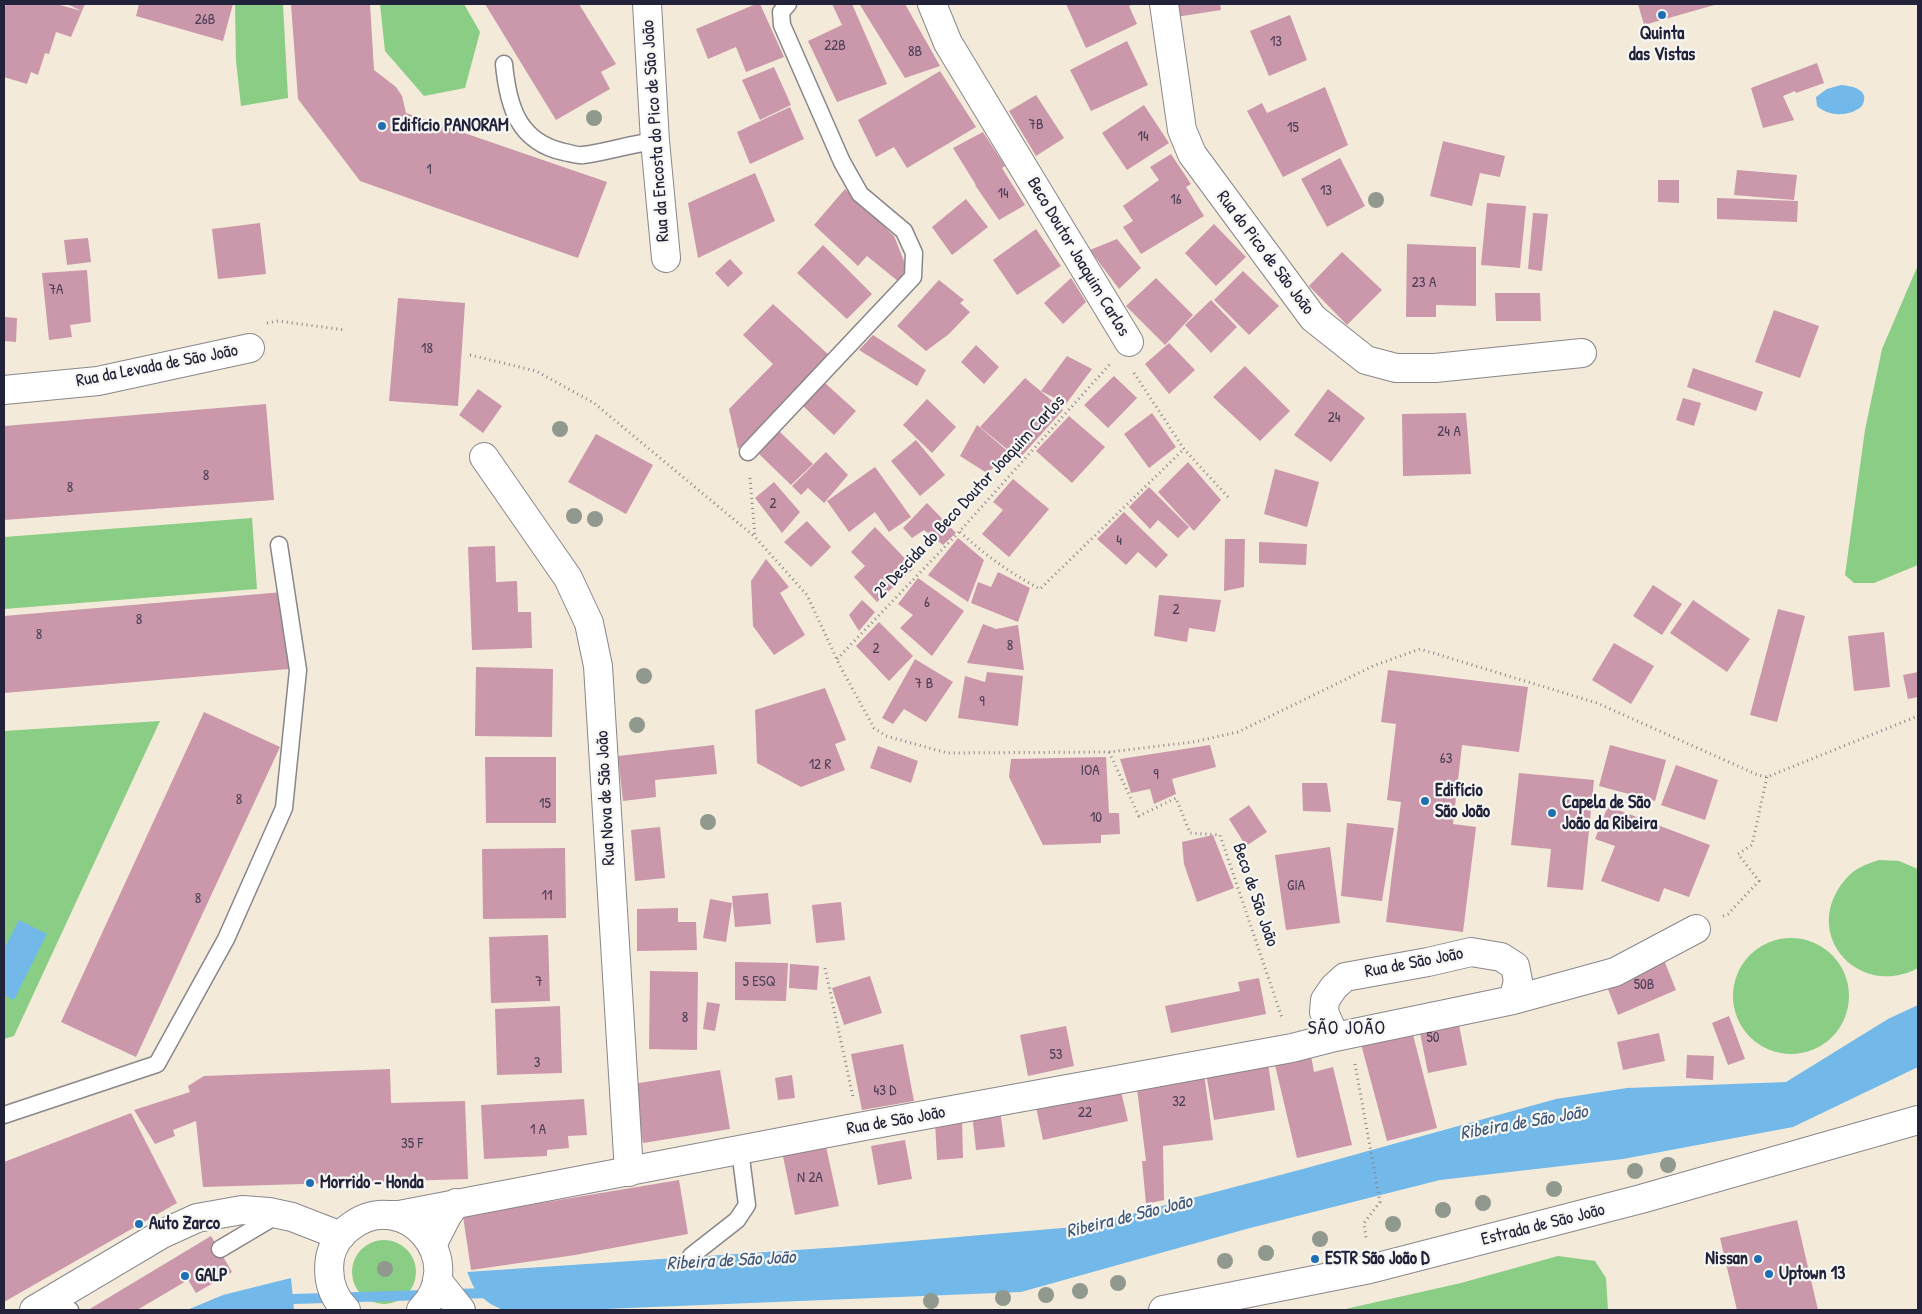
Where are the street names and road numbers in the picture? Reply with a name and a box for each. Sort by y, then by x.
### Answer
street label: Rua da Encosta do Pico de São João [637,19,675,243]
street label: Beco Doutor Joaquim Carlos [1022,173,1134,341]
street label: Rua do Pico de São João [1211,187,1319,319]
street label: Rua da Levada de São João [74,340,240,392]
street label: 2ª Descida do Beco Doutor Joaquim Carlos [870,391,1070,603]
street label: Rua Nova de São João [592,730,620,866]
street label: Beco de São João [1227,840,1283,950]
street label: Rua de São João [1363,943,1465,983]
street label: Rua de São João [845,1102,947,1140]
street label: Estrada de São João [1479,1199,1607,1251]

